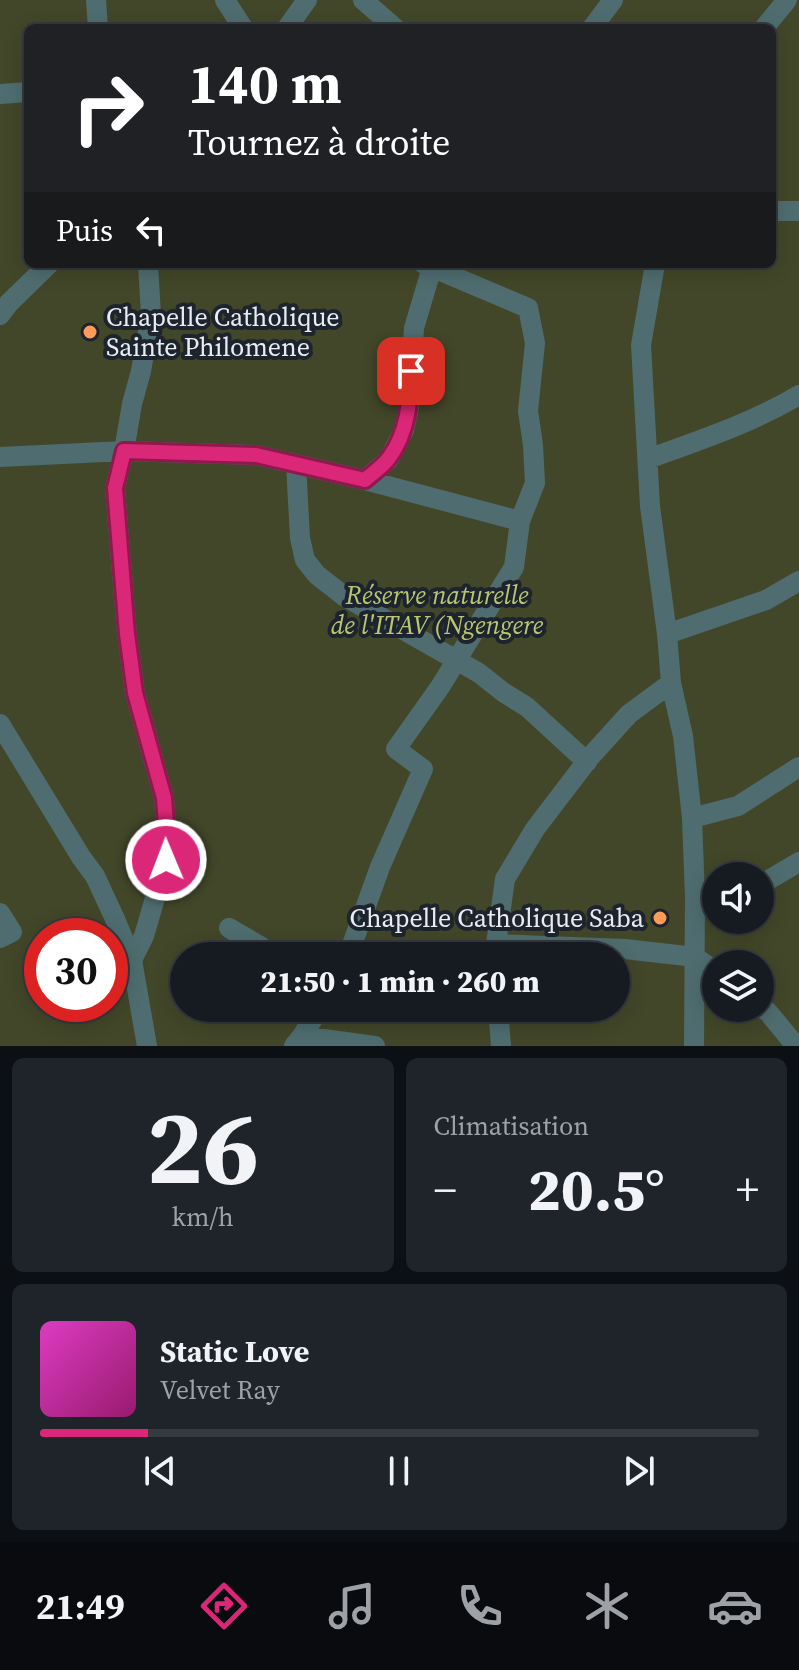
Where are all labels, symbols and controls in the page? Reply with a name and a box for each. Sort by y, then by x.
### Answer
text: 140 m [188,45,342,122]
icon: right [56,56,160,160]
text: Tournez à droite [188,118,450,167]
icon: left [129,208,173,252]
text: Puis [56,210,113,251]
place label: Chapelle Catholique Sainte Philomene [106,299,340,365]
marker: Chapelle Catholique Sainte Philomene [81,323,99,341]
pin [377,337,445,405]
icon: arrive [389,349,433,393]
park label: Réserve naturelle de l'ITAV (Ngengere [331,577,544,643]
position arrow [124,818,208,902]
map controls [702,862,774,1022]
button: sound [702,862,774,934]
place label: Chapelle Catholique Saba [350,900,645,936]
marker: Chapelle Catholique Saba [651,909,669,927]
speed limit sign: 30 [24,918,128,1022]
button: layers [702,950,774,1022]
text: 21:50 · 1 min · 260 m [260,961,540,1002]
text: 26 [146,1075,259,1218]
text: Climatisation [434,1108,589,1144]
text: 20.5° [528,1148,665,1230]
text: − [434,1159,457,1220]
text: + [736,1159,759,1220]
text: km/h [172,1199,234,1235]
text: Static Love [160,1331,309,1372]
text: Velvet Ray [160,1372,280,1408]
icon: previous [138,1449,182,1493]
icon: pause [377,1449,421,1493]
icon: next [617,1449,661,1493]
icon: directions [196,1578,252,1634]
icon: music [324,1578,380,1634]
icon: phone [452,1578,508,1634]
icon: climate [579,1578,635,1634]
icon: car [707,1578,763,1634]
text: 21:49 [36,1582,125,1631]

